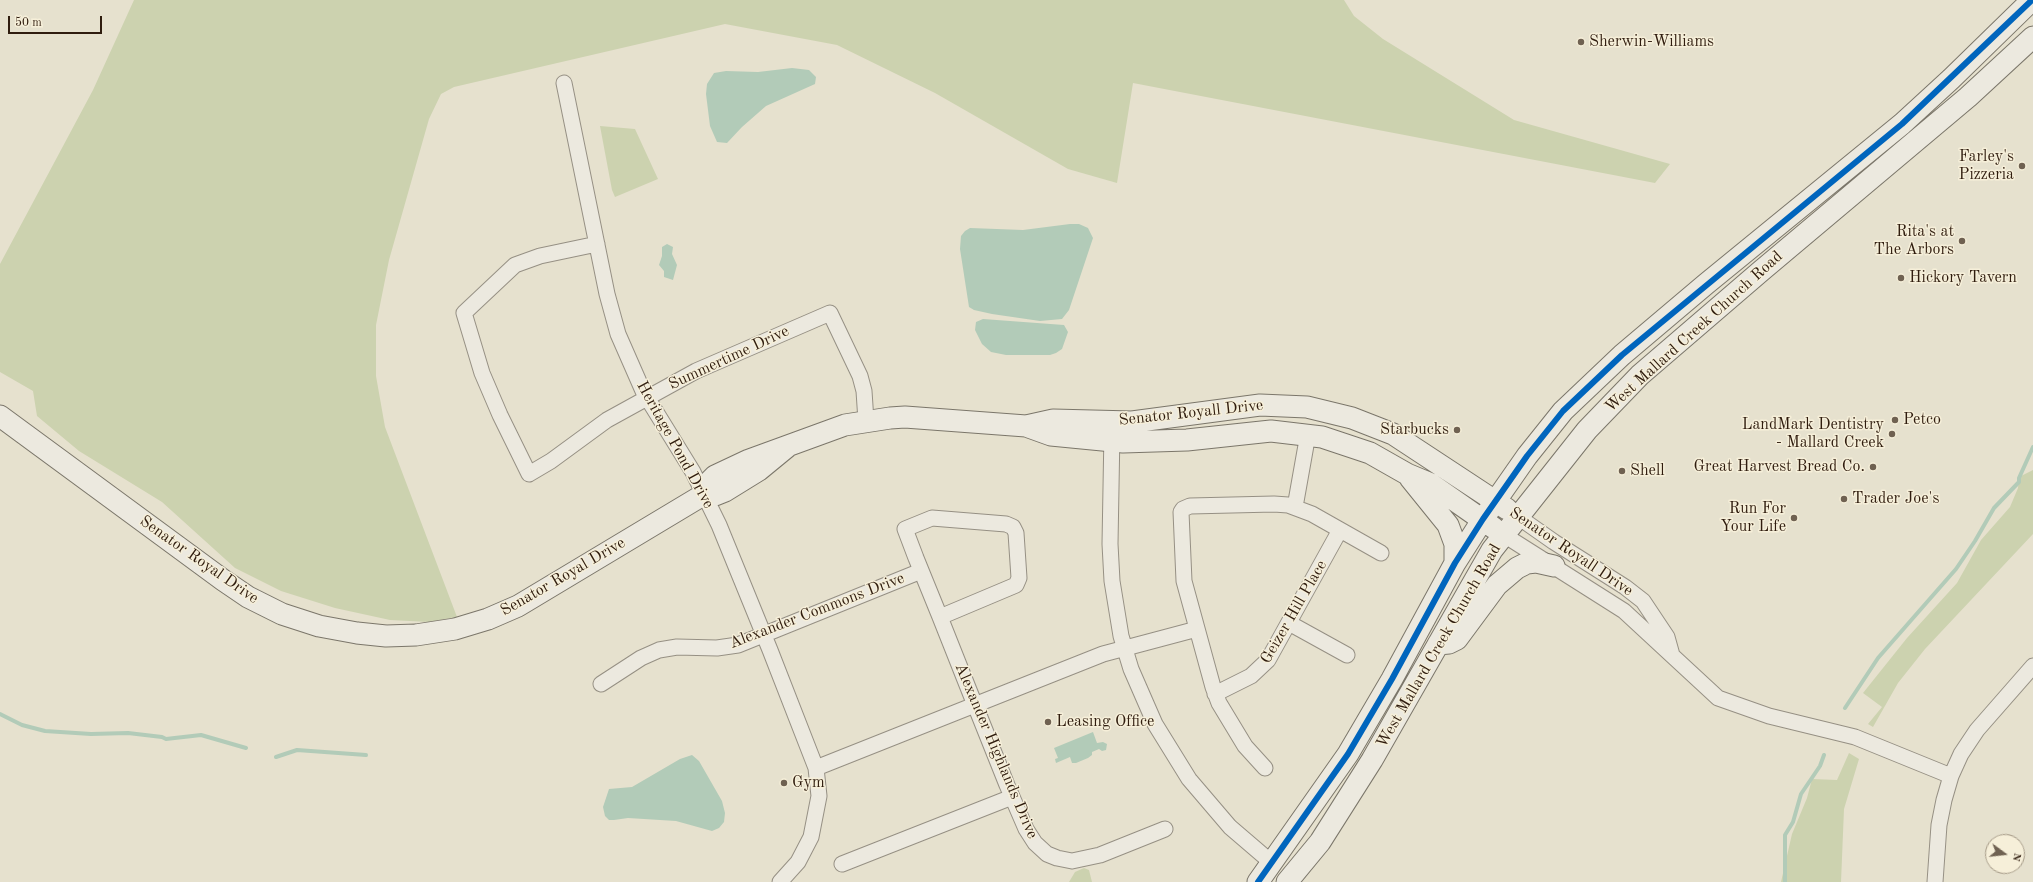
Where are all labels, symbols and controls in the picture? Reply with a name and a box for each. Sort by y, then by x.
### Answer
scale bar [10,8,104,34]
text: 50 m [15,17,42,29]
place label: Sherwin-Williams [1589,32,1714,52]
marker: Sherwin-Williams [1576,37,1586,47]
place label: Farley's Pizzeria [1959,147,2014,185]
marker: Farley's Pizzeria [2017,161,2027,171]
place label: Rita's at The Arbors [1874,222,1954,260]
marker: Rita's at The Arbors [1957,236,1967,246]
street label: West Mallard Creek Church Road [1601,247,1787,417]
place label: Hickory Tavern [1909,268,2017,288]
marker: Hickory Tavern [1896,273,1906,283]
street label: Summertime Drive [666,322,792,394]
street label: Heritage Pond Drive [632,378,718,512]
street label: Senator Royall Drive [1118,396,1264,430]
place label: Petco [1903,410,1941,430]
place label: LandMark Dentistry - Mallard Creek [1742,415,1884,453]
marker: Petco [1890,415,1900,425]
place label: Starbucks [1380,420,1449,440]
marker: Starbucks [1452,425,1462,435]
marker: LandMark Dentistry - Mallard Creek [1887,429,1897,439]
place label: Great Harvest Bread Co. [1694,457,1865,477]
place label: Shell [1630,461,1665,481]
marker: Great Harvest Bread Co. [1868,462,1878,472]
marker: Shell [1617,466,1627,476]
place label: Trader Joe's [1852,489,1939,509]
marker: Trader Joe's [1839,494,1849,504]
place label: Run For Your Life [1720,499,1786,537]
street label: Senator Royall Drive [1505,503,1637,601]
street label: Senator Royal Drive [136,512,262,608]
marker: Run For Your Life [1789,513,1799,523]
street label: Senator Royal Drive [497,533,629,621]
street label: West Mallard Creek Church Road [1373,541,1505,751]
street label: Geizer Hill Place [1257,557,1331,667]
street label: Alexander Commons Drive [727,569,907,653]
street label: Alexander Highlands Drive [950,660,1042,842]
place label: Leasing Office [1056,712,1154,732]
marker: Leasing Office [1043,717,1053,727]
place label: Gym [792,773,825,793]
marker: Gym [779,778,789,788]
north arrow [1985,834,2025,874]
text: N [2010,851,2023,862]

